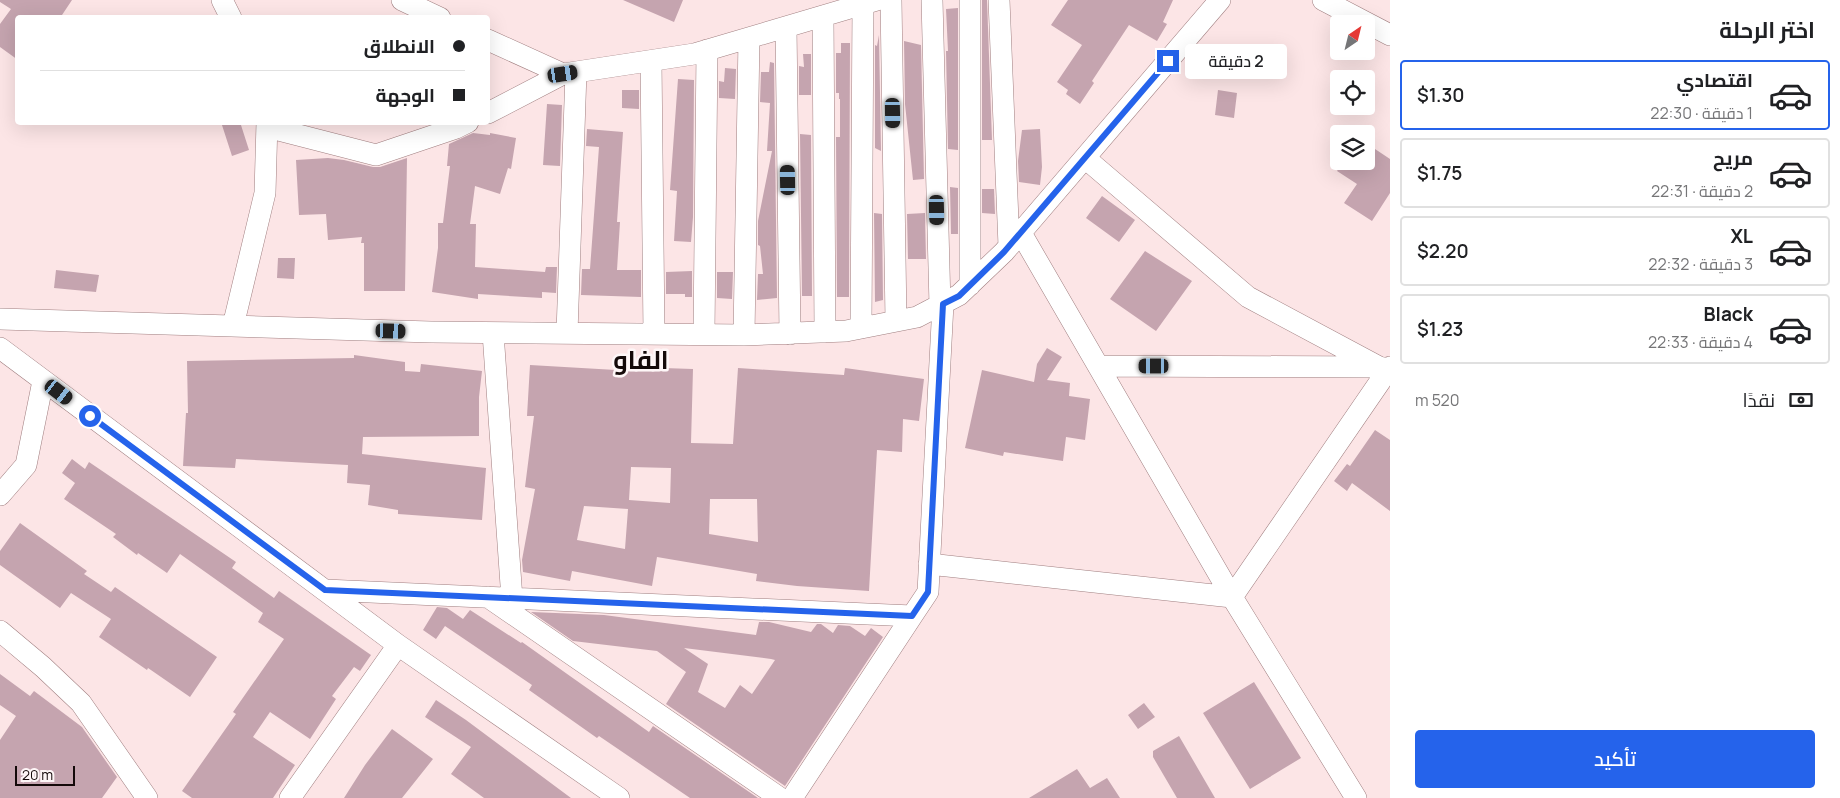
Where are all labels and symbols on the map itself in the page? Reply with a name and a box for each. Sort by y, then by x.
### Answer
north arrow [1330,15,1375,60]
callout: 2 دقيقة [1186,44,1288,78]
route end [1157,50,1179,72]
car [547,64,578,84]
car [885,98,900,128]
car [780,165,795,195]
car [929,195,944,225]
car [375,323,406,339]
district label: الفاو [613,342,669,377]
car [1139,359,1169,374]
car [42,377,75,407]
route start [79,405,101,427]
scale bar [15,763,75,786]

